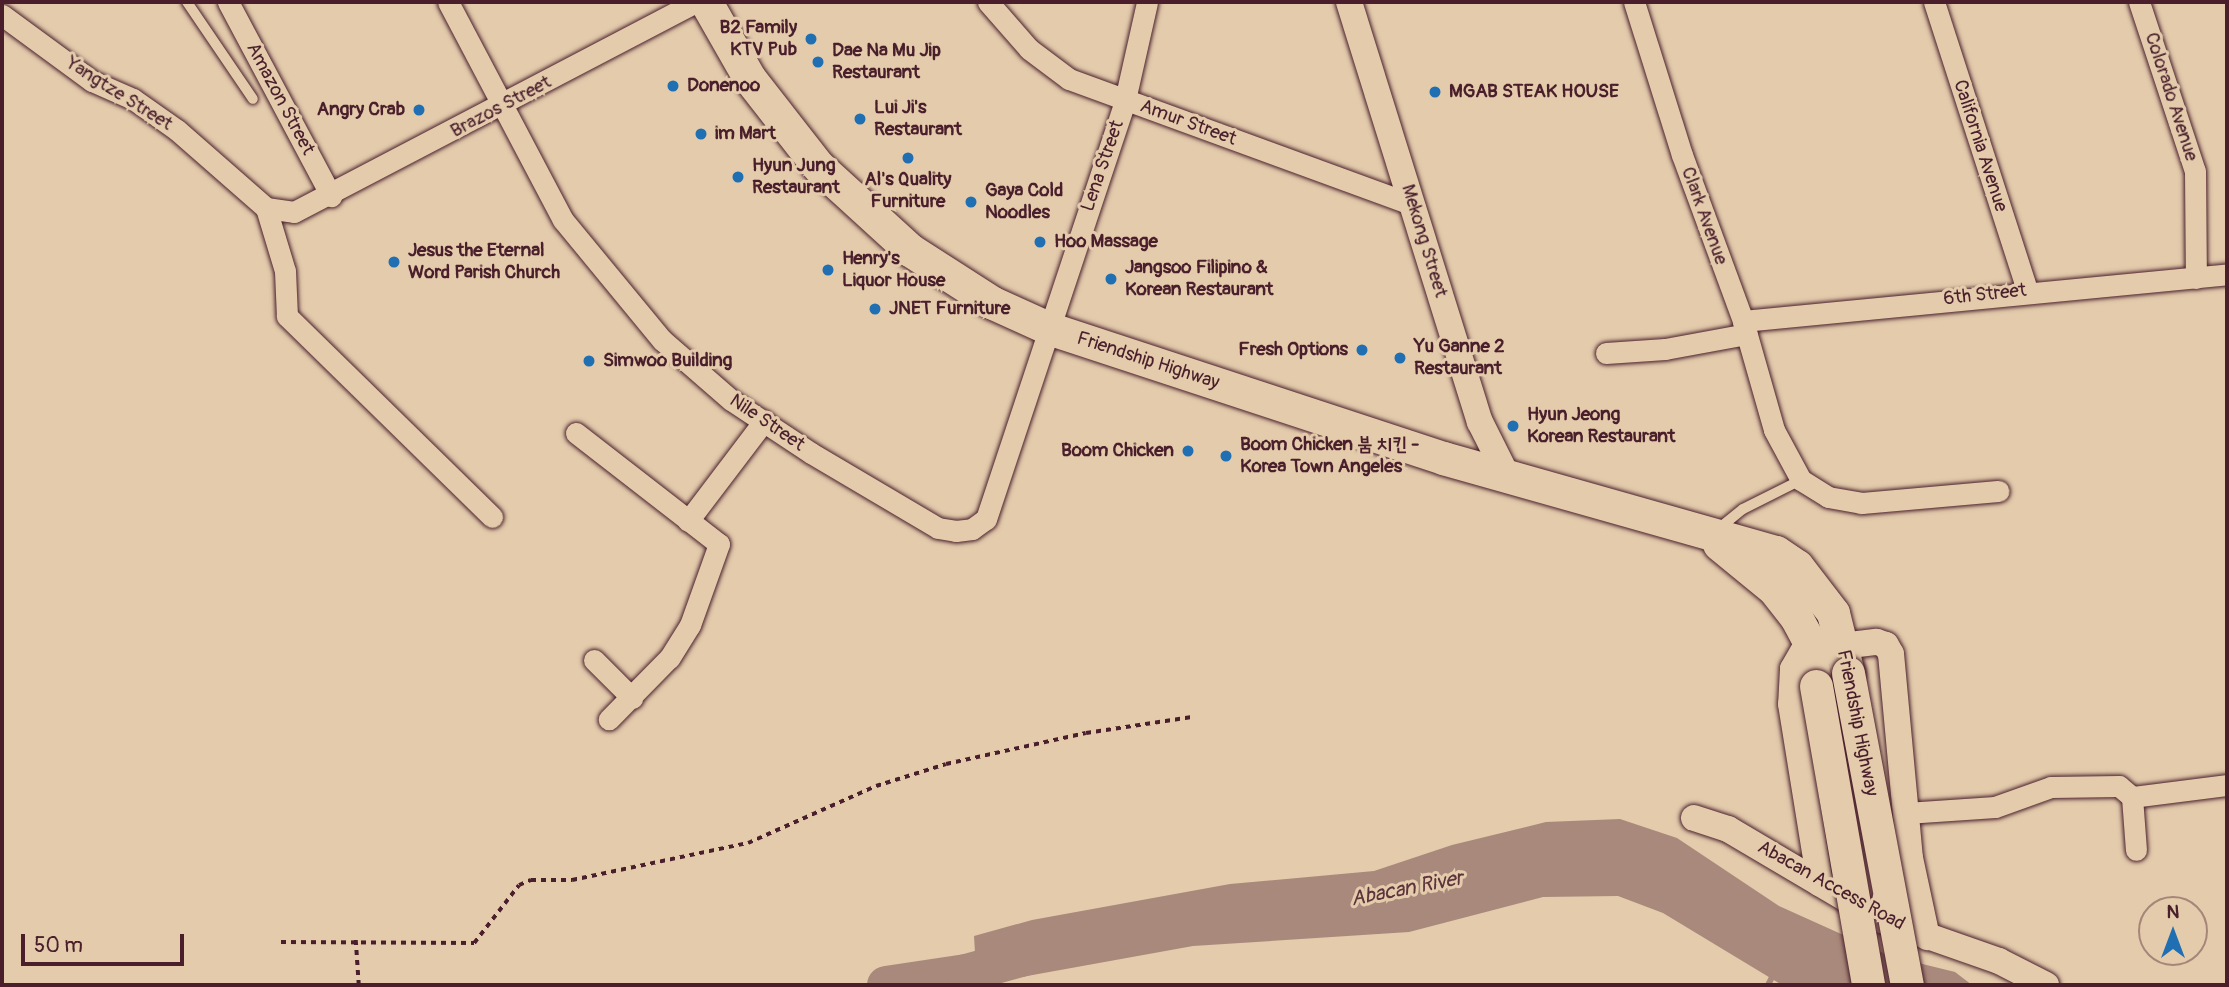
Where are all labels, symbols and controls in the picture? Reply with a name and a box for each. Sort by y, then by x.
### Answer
place label: B2 Family KTV Pub [719,17,797,61]
street label: Colorado Avenue [2139,30,2203,164]
marker: B2 Family KTV Pub [803,31,819,47]
street label: Amazon Street [241,39,319,159]
place label: Dae Na Mu Jip Restaurant [832,40,941,84]
street label: Yangtze Street [61,52,177,136]
marker: Dae Na Mu Jip Restaurant [810,54,826,70]
street label: Brazos Street [447,71,555,143]
place label: Donenoo [687,75,760,97]
street label: California Avenue [1948,77,2012,215]
marker: Donenoo [665,78,681,94]
place label: MGAB STEAK HOUSE [1449,81,1619,103]
marker: MGAB STEAK HOUSE [1427,84,1443,100]
street label: Amur Street [1137,95,1239,151]
place label: Lui Ji's Restaurant [874,97,962,141]
place label: Angry Crab [317,99,405,121]
marker: Angry Crab [411,102,427,118]
marker: Lui Ji's Restaurant [852,111,868,127]
street label: Lena Street [1077,117,1129,215]
place label: im Mart [715,123,776,145]
marker: im Mart [693,126,709,142]
marker: Al's Quality Furniture [900,150,916,166]
place label: Hyun Jung Restaurant [752,155,840,199]
street label: Clark Avenue [1676,164,1732,268]
marker: Hyun Jung Restaurant [730,169,746,185]
place label: Al's Quality Furniture [865,169,951,213]
place label: Gaya Cold Noodles [985,180,1063,224]
street label: Mekong Street [1396,182,1452,300]
marker: Gaya Cold Noodles [963,194,979,210]
place label: Hoo Massage [1054,231,1158,253]
marker: Hoo Massage [1032,234,1048,250]
place label: Jesus the Eternal Word Parish Church [408,240,560,284]
place label: Henry's Liquor House [842,248,945,292]
marker: Jesus the Eternal Word Parish Church [386,254,402,270]
place label: Jangsoo Filipino & Korean Restaurant [1125,257,1273,301]
marker: Henry's Liquor House [820,262,836,278]
marker: Jangsoo Filipino & Korean Restaurant [1103,271,1119,287]
street label: 6th Street [1942,279,2028,311]
place label: JNET Furniture [889,298,1010,320]
marker: JNET Furniture [867,301,883,317]
street label: Friendship Highway [1074,327,1222,395]
place label: Yu Ganne 2 Restaurant [1414,336,1505,380]
place label: Fresh Options [1238,339,1348,361]
marker: Fresh Options [1354,342,1370,358]
place label: Simwoo Building [603,350,732,372]
marker: Yu Ganne 2 Restaurant [1392,350,1408,366]
marker: Simwoo Building [581,353,597,369]
street label: Nile Street [725,390,809,456]
place label: Hyun Jeong Korean Restaurant [1527,404,1675,448]
marker: Hyun Jeong Korean Restaurant [1505,418,1521,434]
place label: Boom Chicken 붐 치킨 - Korea Town Angeles [1240,434,1419,478]
place label: Boom Chicken [1061,440,1174,462]
marker: Boom Chicken [1180,443,1196,459]
marker: Boom Chicken 붐 치킨 - Korea Town Angeles [1218,448,1234,464]
street label: Friendship Highway [1832,648,1882,798]
street label: Abacan Access Road [1753,836,1909,936]
water label: Abacan River [1349,866,1465,912]
north arrow [2138,896,2208,966]
text: N [2167,900,2179,924]
scale bar [24,920,187,964]
text: 50 m [34,932,83,959]

